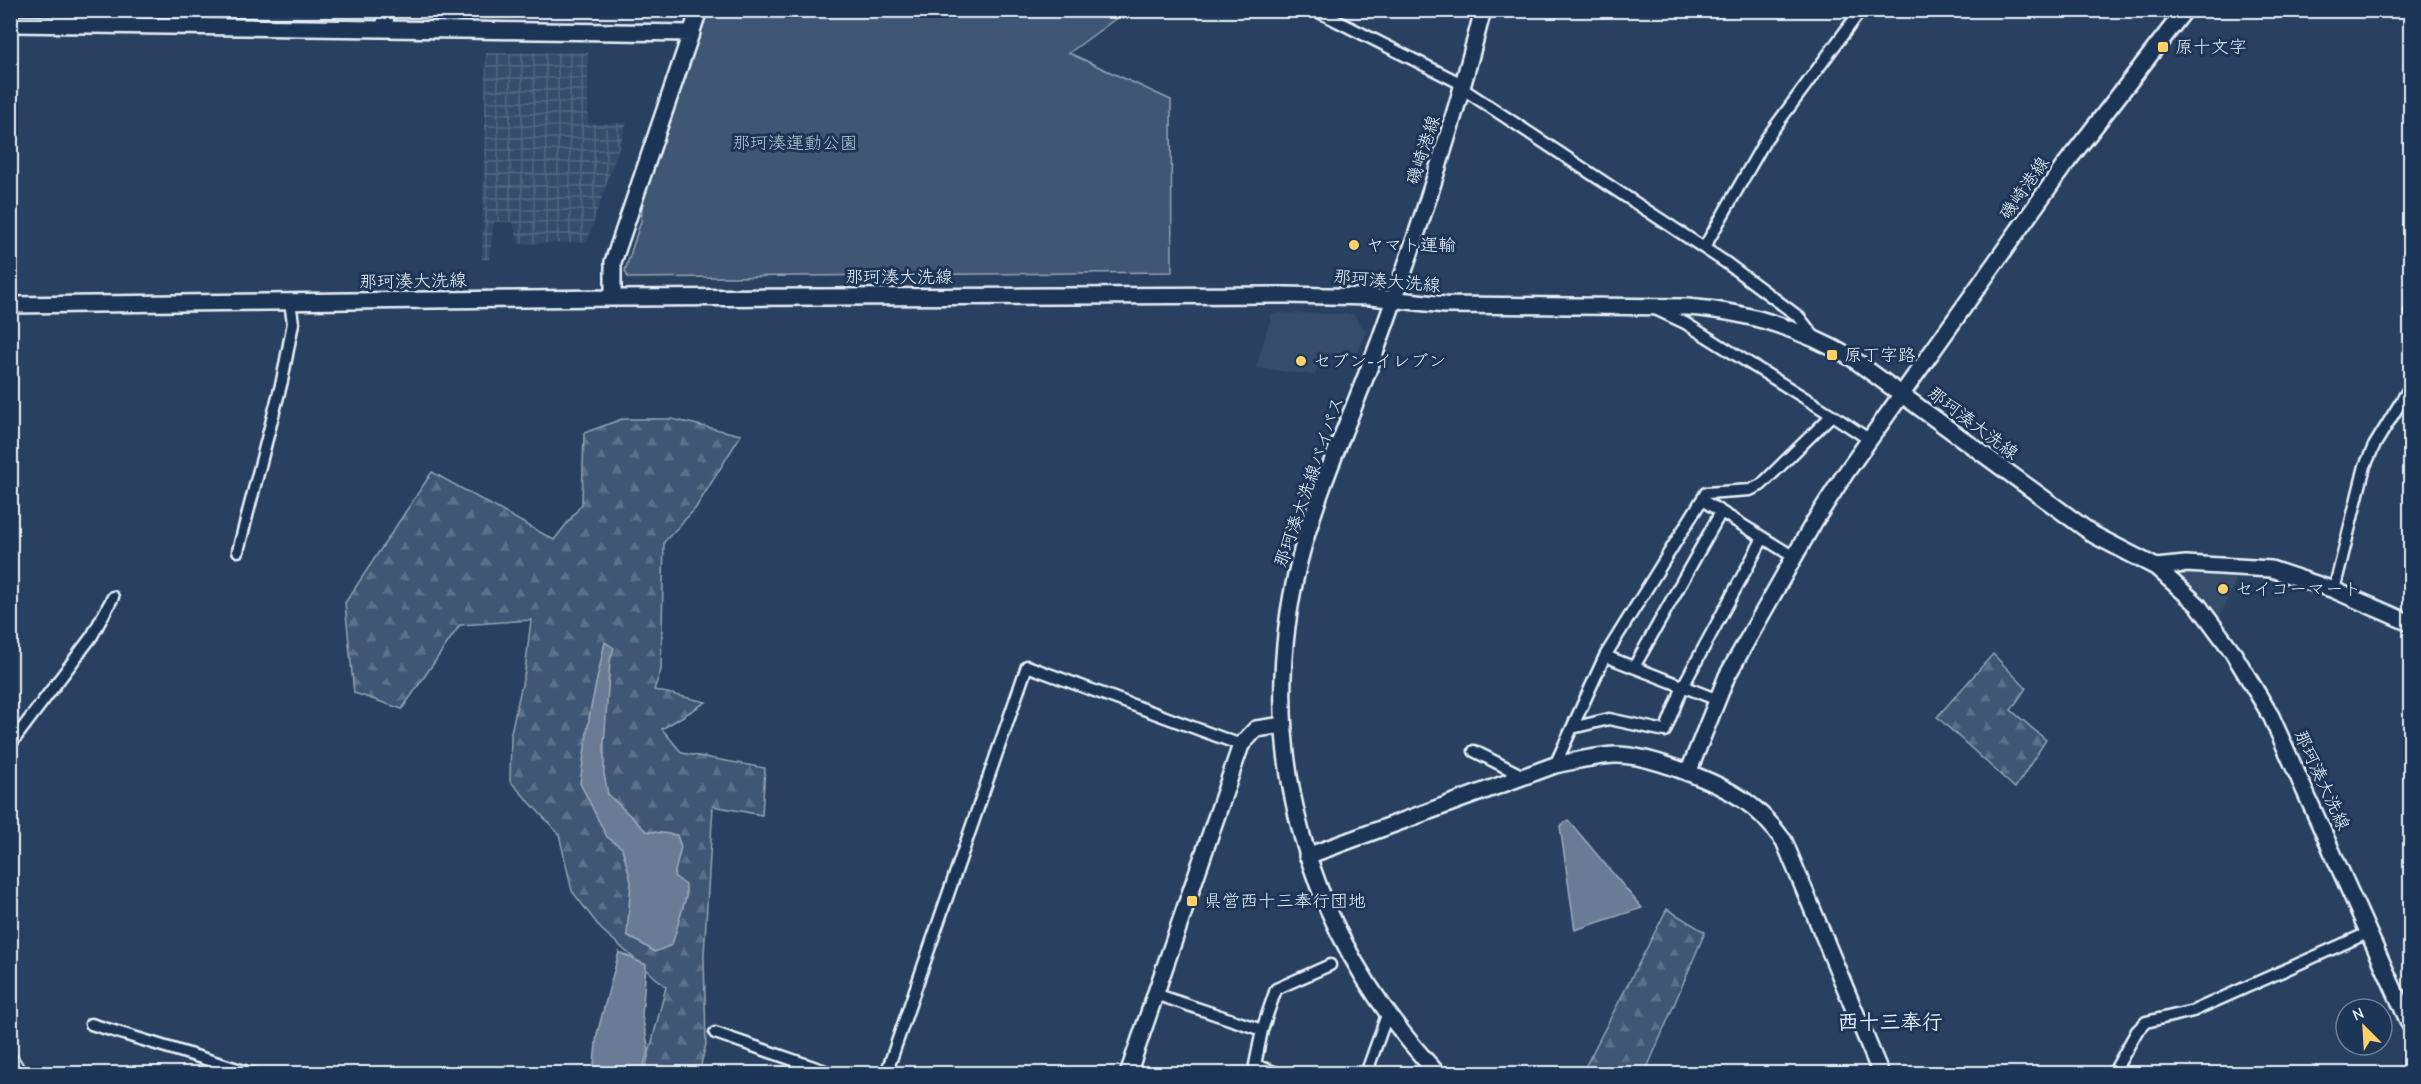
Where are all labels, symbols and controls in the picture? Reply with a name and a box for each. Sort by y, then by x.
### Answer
place label: 原十文字 [2175,37,2247,58]
marker: 原十文字 [2156,40,2170,54]
street label: 磯崎港線 [1402,113,1445,188]
park label: 那珂湊運動公園 [732,133,858,154]
street label: 磯崎港線 [1995,153,2054,224]
place label: ヤマト運輸 [1366,235,1456,256]
marker: ヤマト運輸 [1347,238,1361,252]
street label: 那珂湊大洗線 [1332,266,1442,297]
street label: 那珂湊大洗線 [845,267,953,288]
street label: 那珂湊大洗線 [359,270,467,293]
place label: 原丁字路 [1844,345,1916,366]
marker: 原丁字路 [1825,348,1839,362]
place label: セブン-イレブン [1313,351,1446,372]
marker: セブン-イレブン [1294,354,1308,368]
street label: 那珂湊大洗線 [1923,383,2022,464]
street label: 那珂湊大洗線バイパス [1270,394,1349,571]
place label: セイコーマート [2235,579,2361,600]
marker: セイコーマート [2216,582,2230,596]
street label: 那珂湊大洗線 [2289,727,2354,834]
place label: 県営西十三奉行団地 [1204,891,1366,912]
marker: 県営西十三奉行団地 [1185,894,1199,908]
north arrow [2334,997,2394,1057]
text: N [2350,1004,2367,1025]
district label: 西十三奉行 [1838,1010,1943,1034]

